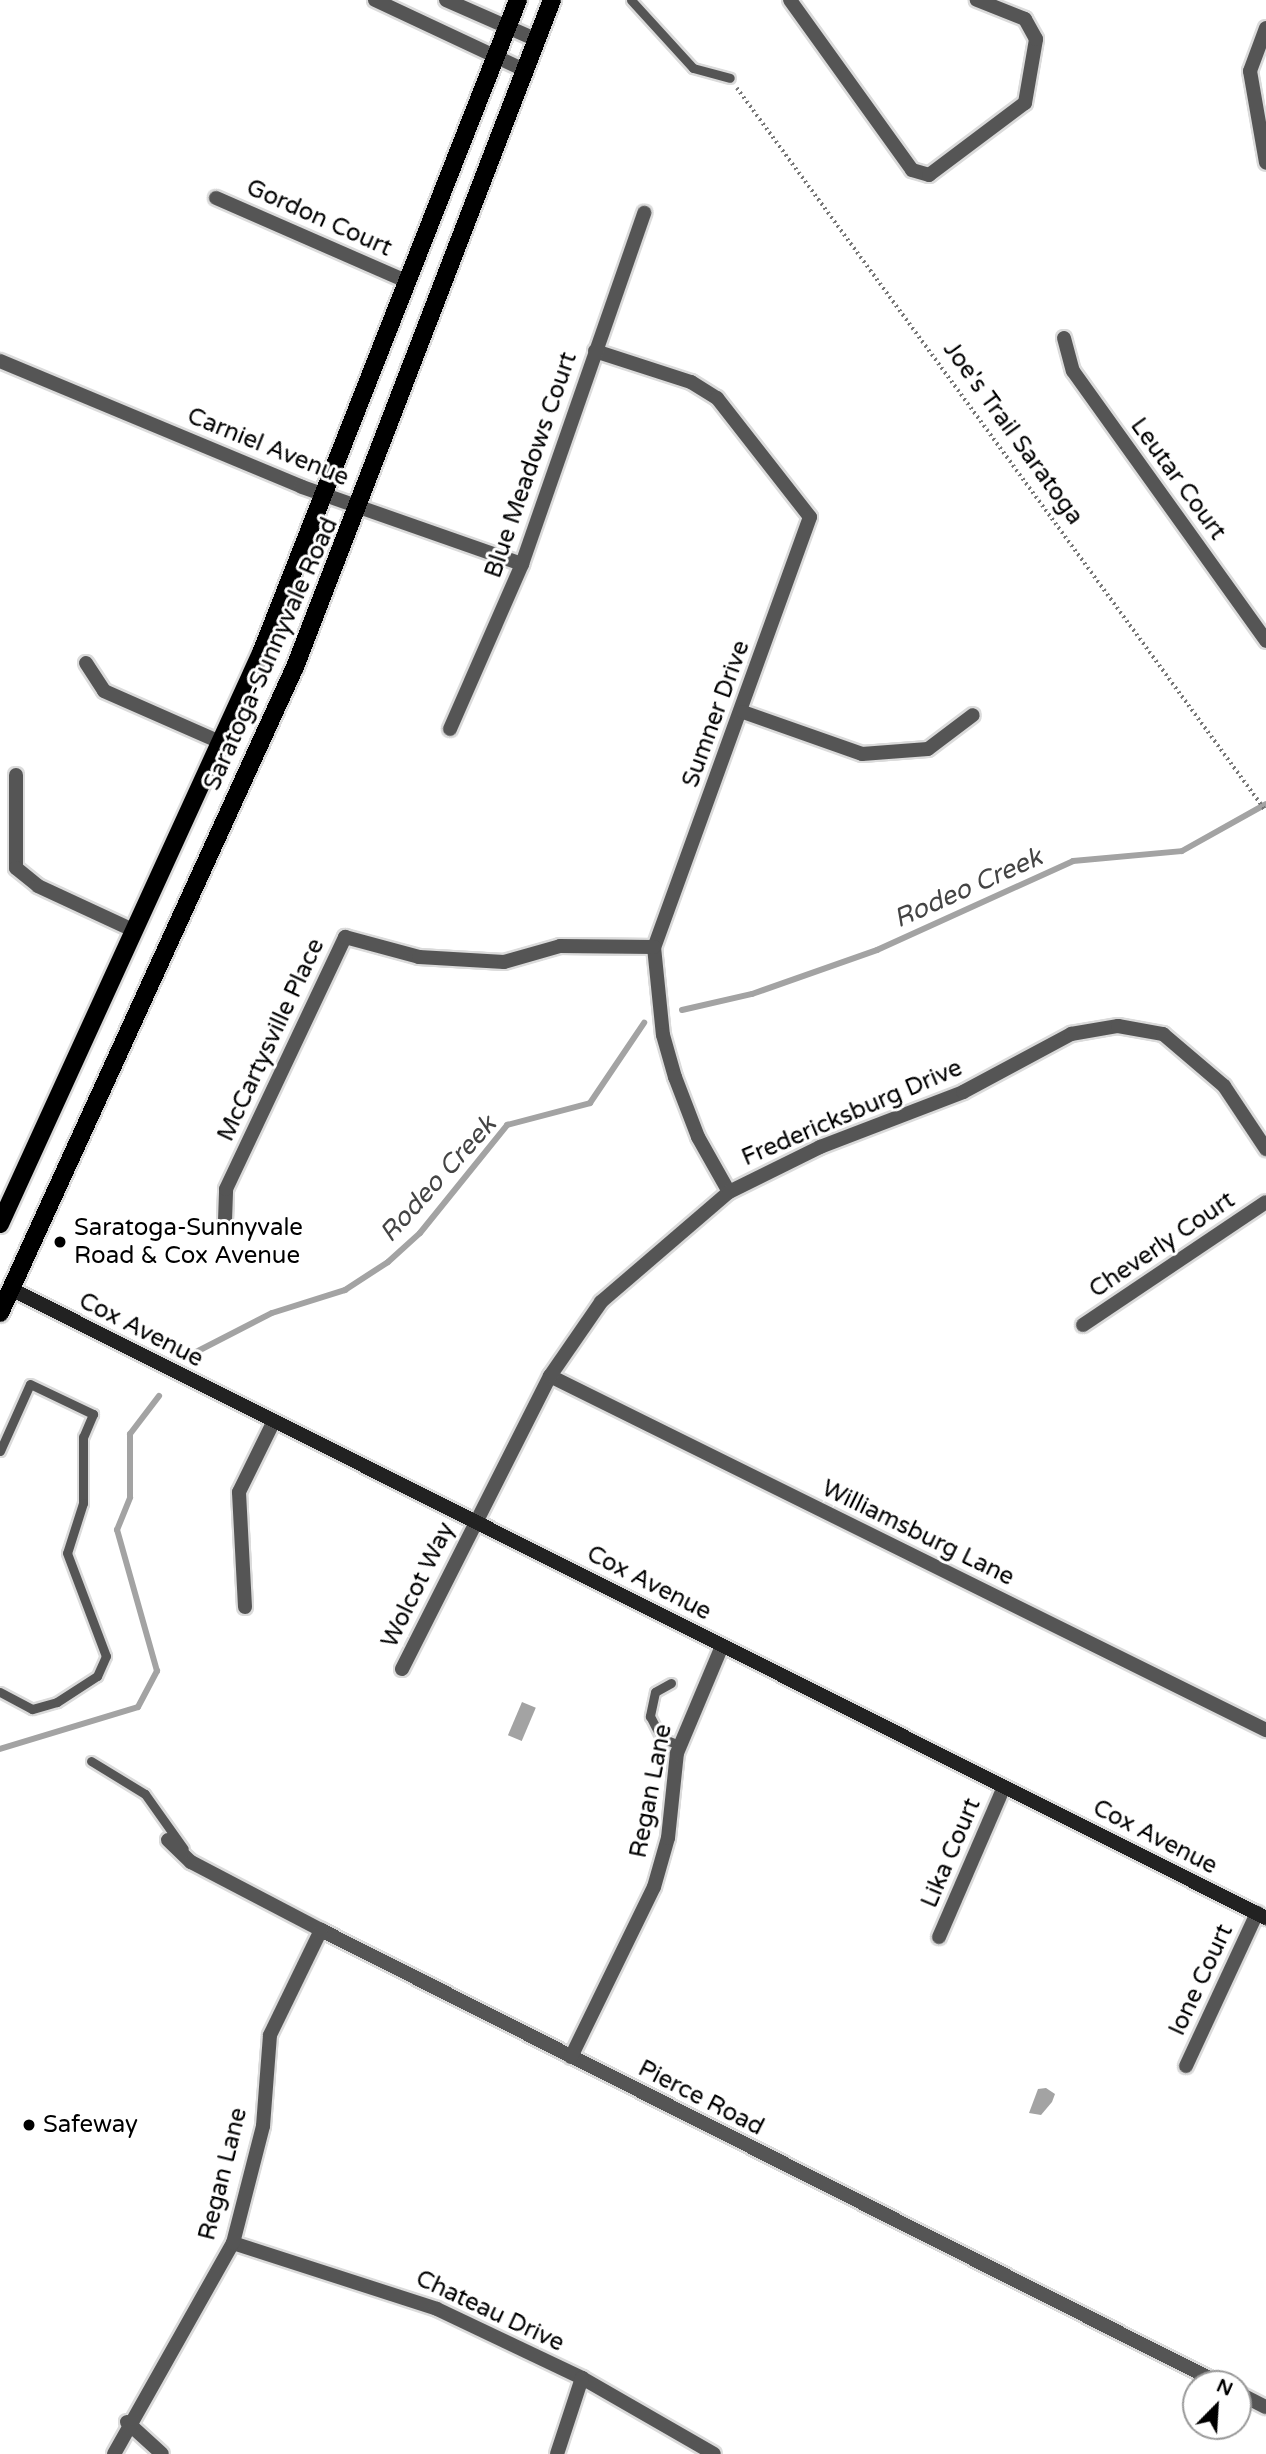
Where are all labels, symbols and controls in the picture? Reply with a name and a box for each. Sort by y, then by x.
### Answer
street label: Gordon Court [242,173,396,263]
street label: Joe's Trail Saratoga [937,336,1089,530]
street label: Blue Meadows Court [479,348,583,582]
street label: Carniel Avenue [183,401,353,493]
street label: Leutar Court [1124,412,1232,546]
street label: Saratoga-Sunnyvale Road [198,513,344,795]
street label: Sumner Drive [676,637,756,791]
water label: Rodeo Creek [889,841,1047,935]
street label: McCartysville Place [211,934,331,1146]
street label: Fredericksburg Drive [737,1054,967,1172]
water label: Rodeo Creek [373,1109,503,1249]
street label: Cheverly Court [1084,1186,1240,1304]
place label: Saratoga-Sunnyvale Road & Cox Avenue [74,1214,303,1270]
marker: Saratoga-Sunnyvale Road & Cox Avenue [52,1234,68,1250]
street label: Cox Avenue [74,1286,208,1374]
street label: Williamsburg Lane [817,1474,1019,1592]
street label: Wolcot Way [375,1518,461,1652]
street label: Cox Avenue [582,1539,716,1627]
street label: Regan Lane [624,1722,678,1860]
street label: Cox Avenue [1088,1793,1222,1881]
street label: Lika Court [915,1794,987,1912]
street label: Ione Court [1163,1920,1239,2040]
street label: Pierce Road [633,2054,769,2142]
street label: Regan Lane [193,2105,253,2243]
place label: Safeway [43,2111,138,2139]
marker: Safeway [21,2117,37,2133]
street label: Chateau Drive [411,2264,569,2358]
north arrow [1182,2370,1252,2440]
text: N [1213,2374,1236,2401]

